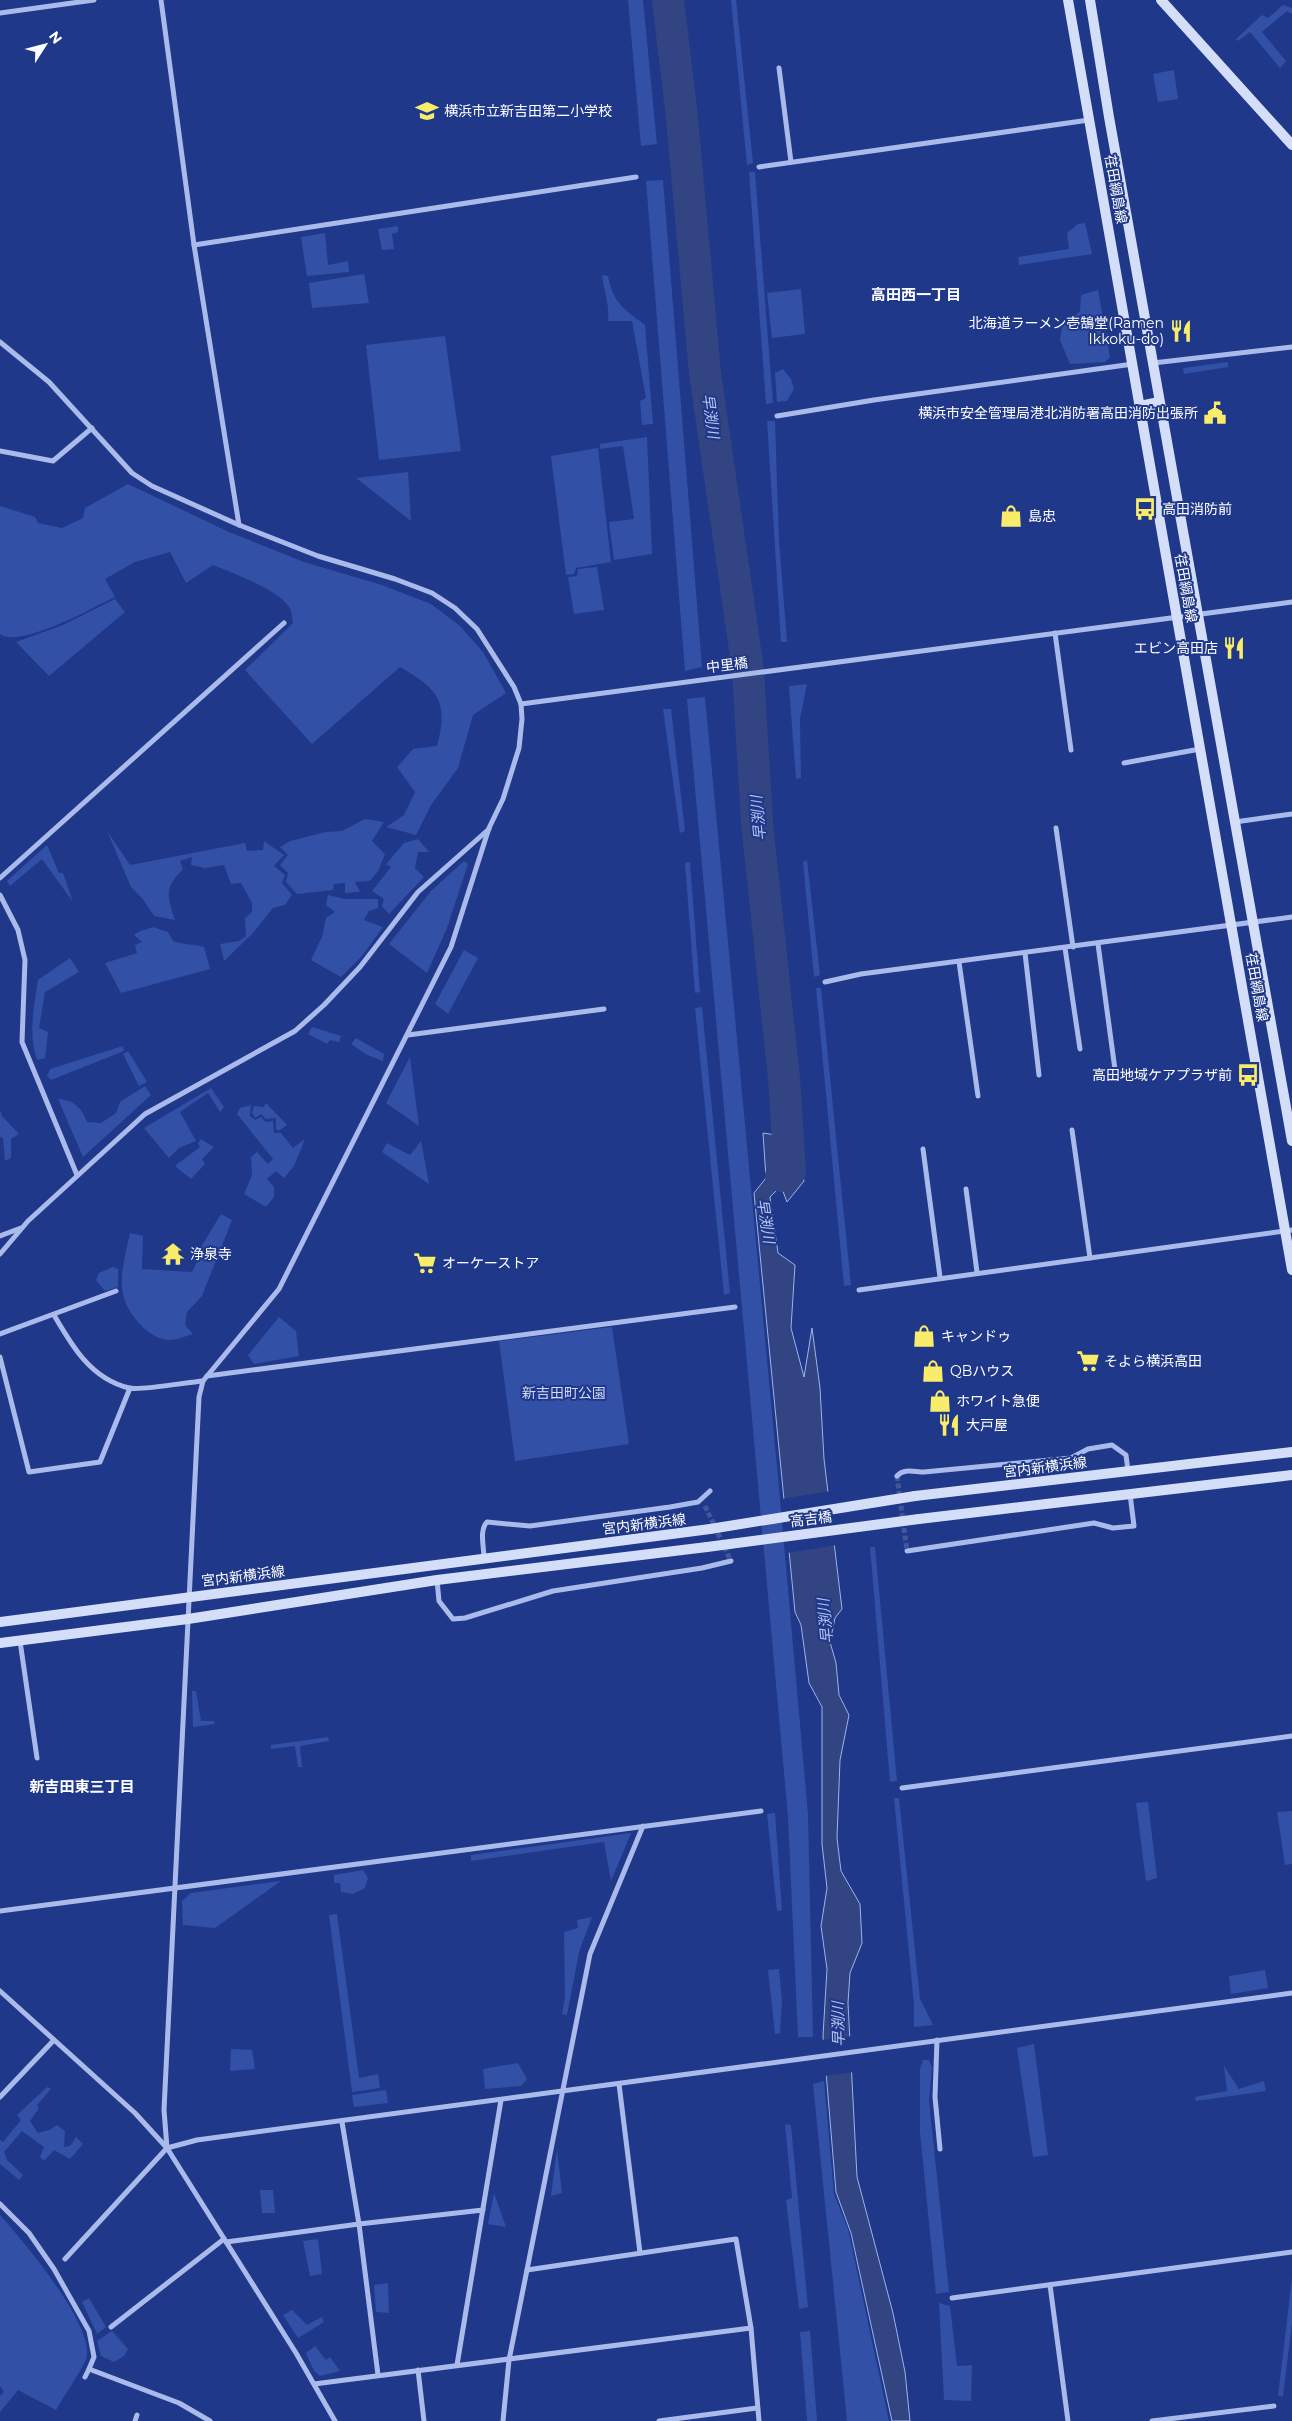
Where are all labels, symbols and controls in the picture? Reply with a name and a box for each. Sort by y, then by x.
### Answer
north arrow [20,20,70,70]
text: N [45,27,66,47]
school or university icon: 横浜市立新吉田第二小学校 [414,98,440,124]
place label: 横浜市立新吉田第二小学校 [444,102,612,120]
street label: 荏田綱島線 [1101,153,1131,225]
district label: 高田西一丁目 [871,285,961,304]
place label: 北海道ラーメン壱鵠堂(Ramen Ikkoku-do) [969,314,1164,348]
restaurant icon: 北海道ラーメン壱鵠堂(Ramen Ikkoku-do) [1168,318,1194,344]
water label: 早渕川 [698,392,724,442]
public building icon: 横浜市安全管理局港北消防署高田消防出張所 [1202,400,1228,426]
place label: 横浜市安全管理局港北消防署高田消防出張所 [918,404,1198,422]
bus stop icon: 高田消防前 [1132,496,1158,522]
place label: 高田消防前 [1162,500,1232,518]
shop icon: 島忠 [998,503,1024,529]
place label: 島忠 [1028,507,1056,525]
street label: 荏田綱島線 [1171,552,1201,624]
restaurant icon: エビン高田店 [1221,635,1247,661]
place label: エビン高田店 [1134,639,1218,657]
street label: 中里橋 [705,654,749,676]
water label: 早渕川 [746,793,769,841]
street label: 荏田綱島線 [1242,951,1272,1023]
bus stop icon: 高田地域ケアプラザ前 [1235,1062,1261,1088]
place label: 高田地域ケアプラザ前 [1092,1066,1232,1084]
water label: 早渕川 [753,1197,779,1247]
temple icon: 浄泉寺 [160,1241,186,1267]
place label: 浄泉寺 [190,1245,232,1263]
supermarket icon: オーケーストア [412,1250,438,1276]
place label: オーケーストア [442,1254,539,1272]
shop icon: キャンドゥ [911,1323,937,1349]
place label: キャンドゥ [941,1327,1011,1345]
supermarket icon: そよら横浜高田 [1075,1348,1101,1374]
place label: そよら横浜高田 [1104,1352,1202,1370]
shop icon: QBハウス [920,1358,946,1384]
place label: QBハウス [950,1362,1014,1380]
park label: 新吉田町公園 [522,1384,606,1402]
shop icon: ホワイト急便 [927,1388,953,1414]
place label: ホワイト急便 [956,1392,1040,1410]
restaurant icon: 大戸屋 [936,1412,962,1438]
place label: 大戸屋 [966,1416,1008,1434]
street label: 宮内新横浜線 [1002,1453,1088,1481]
street label: 高吉橋 [789,1508,833,1530]
street label: 宮内新横浜線 [601,1510,687,1538]
street label: 宮内新横浜線 [200,1562,286,1590]
water label: 早渕川 [813,1596,836,1644]
district label: 新吉田東三丁目 [29,1777,135,1796]
water label: 早渕川 [828,1999,848,2047]

